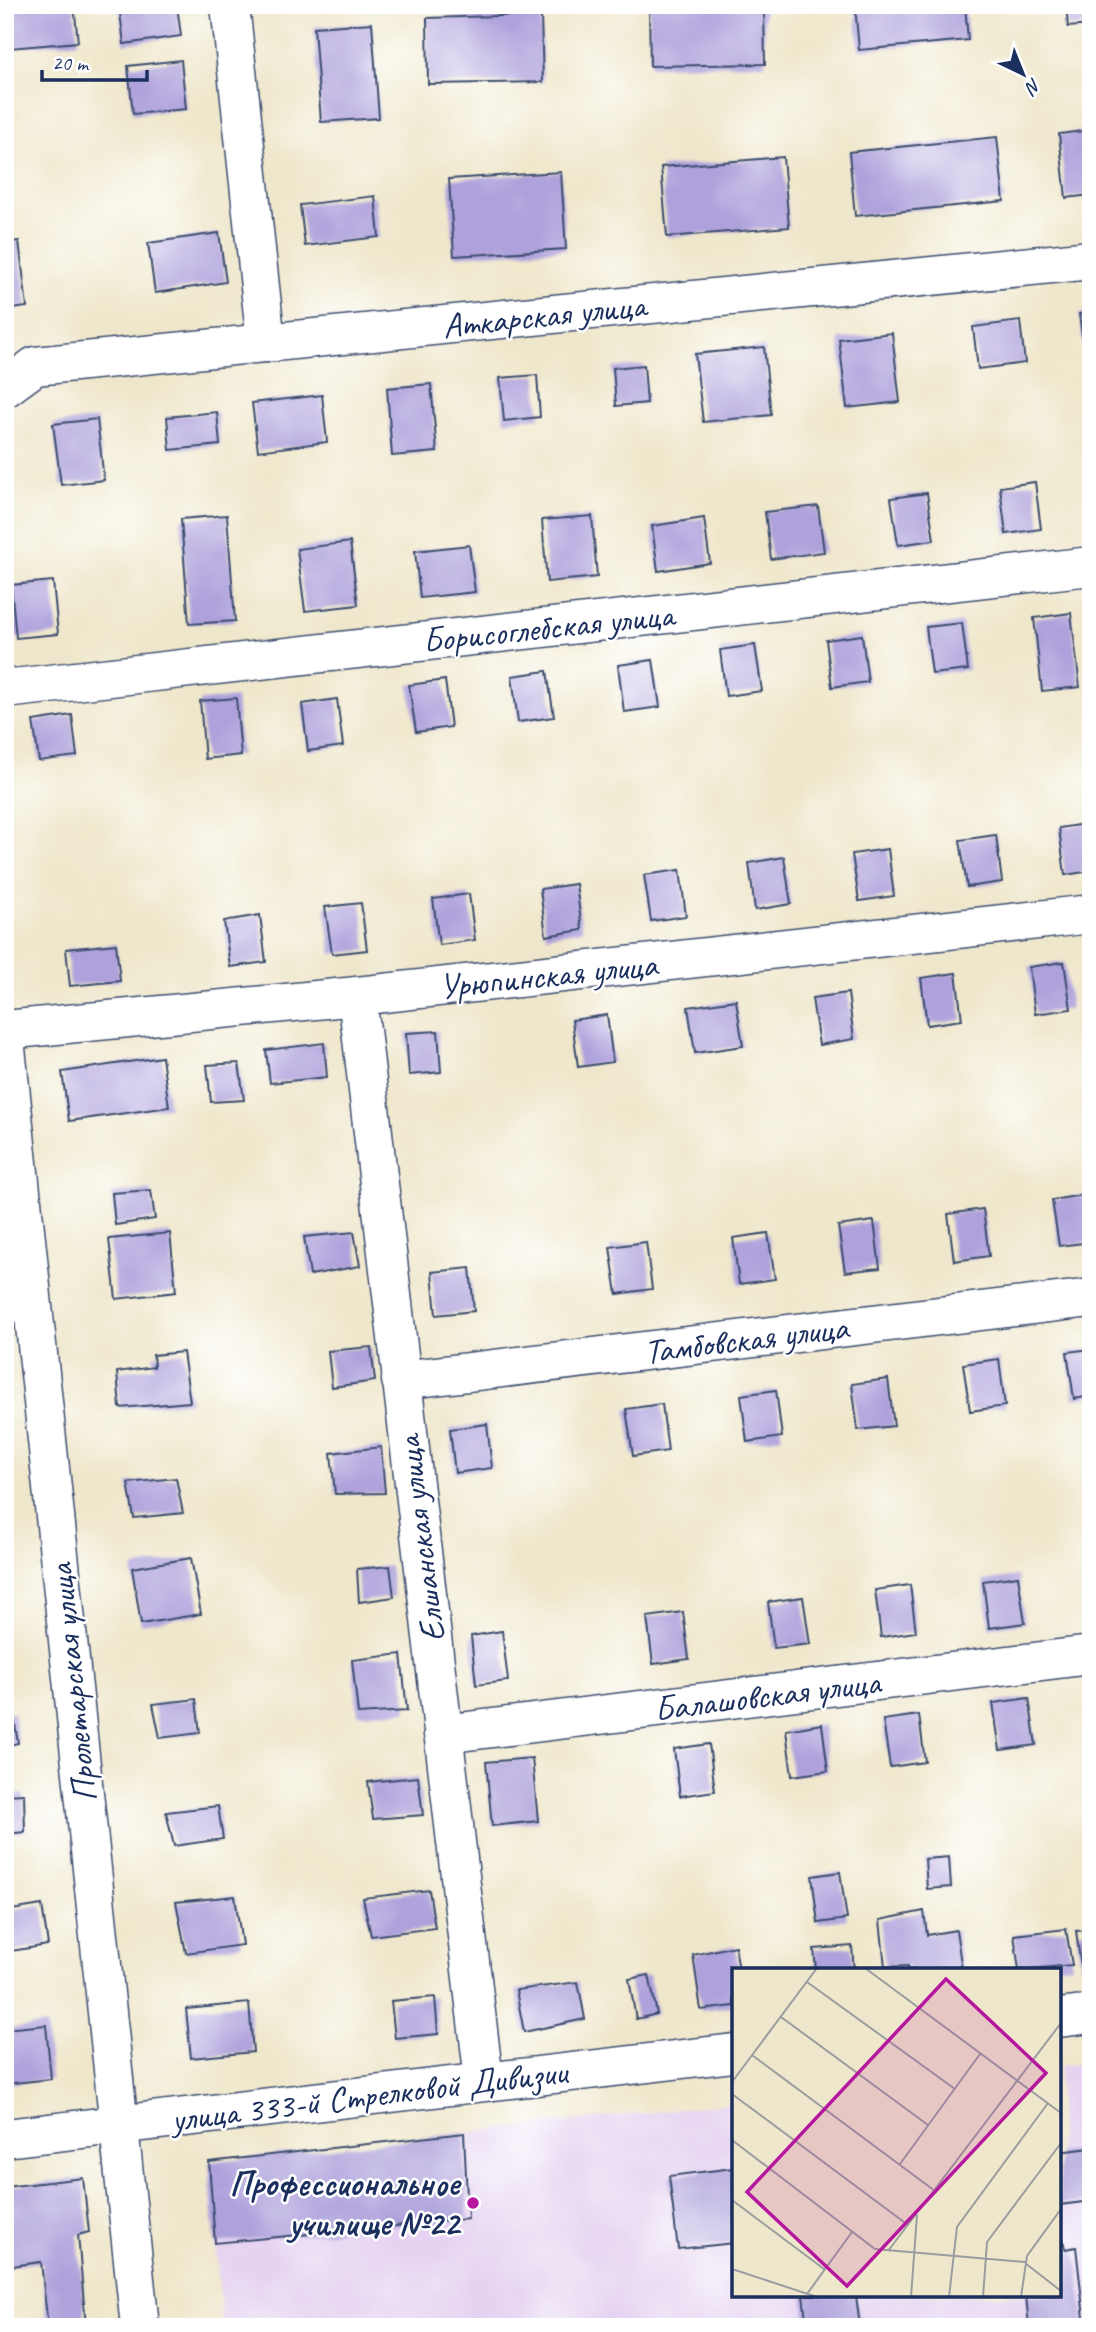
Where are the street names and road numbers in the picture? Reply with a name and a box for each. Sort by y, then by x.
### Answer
street label: Аткарская улица [440,282,650,349]
street label: Борисоглебская улица [420,592,678,663]
street label: Урюпинская улица [437,941,662,1009]
street label: Тамбовская улица [642,1304,853,1374]
street label: Елшанская улица [385,1431,455,1644]
street label: Пролетарская улица [37,1560,107,1804]
street label: Балашовская улица [652,1659,884,1732]
street label: улица 333-й Стрелковой Дивизии [167,2049,572,2142]

